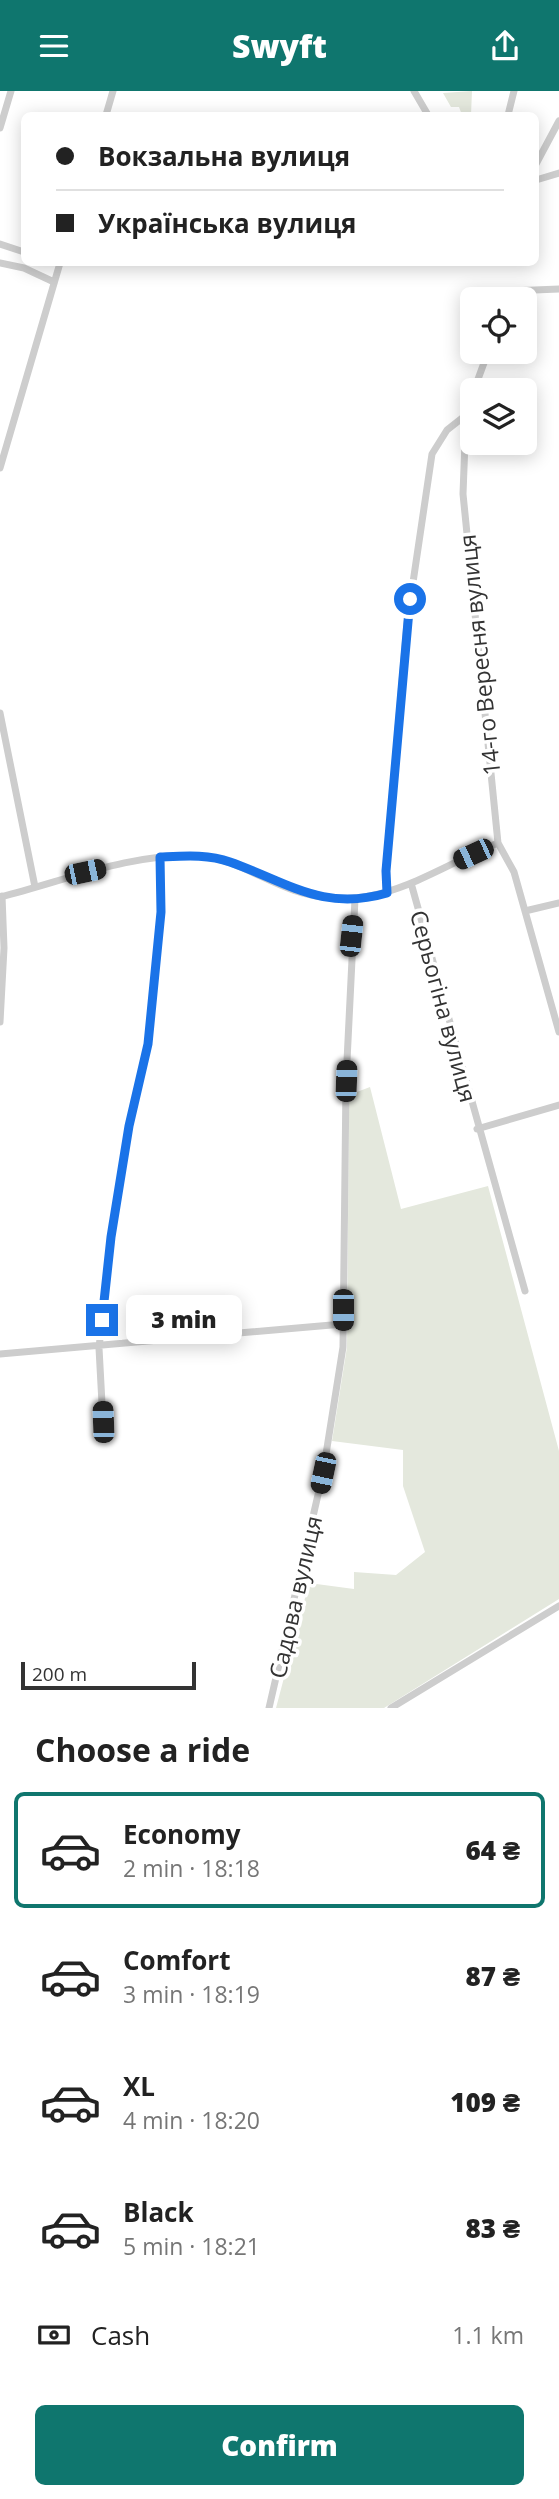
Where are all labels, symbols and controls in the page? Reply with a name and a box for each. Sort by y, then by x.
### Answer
text: Swyft [232,24,327,67]
icon: menu [35,27,73,65]
icon: share [486,27,524,65]
text: Вокзальна вулиця [98,138,350,174]
text: Українська вулиця [98,205,356,241]
map controls [460,287,537,455]
button: locate [460,287,537,364]
button: layers [460,378,537,455]
street label: 14-го Вересня вулиця [450,533,508,777]
route start [394,583,426,615]
car [450,836,497,872]
car [63,857,108,887]
street label: Серьогіна вулиця [403,906,485,1106]
car [339,914,364,958]
car [335,1060,358,1102]
car [333,1289,354,1331]
callout: 3 min [126,1295,242,1345]
text: 3 min [151,1303,217,1335]
route end [86,1304,118,1336]
car [92,1401,115,1443]
car [309,1450,338,1496]
street label: Садова вулиця [261,1513,329,1681]
scale bar [21,1659,196,1691]
text: 200 m [32,1661,87,1687]
text: Choose a ride [35,1728,250,1771]
text: Economy [123,1816,241,1852]
icon: car [39,1819,102,1882]
text: 64 ₴ [465,1832,520,1868]
text: 2 min · 18:18 [123,1852,260,1884]
text: Comfort [123,1942,230,1978]
icon: car [39,1945,102,2008]
text: 87 ₴ [465,1958,520,1994]
text: 3 min · 18:19 [123,1978,260,2010]
text: XL [123,2068,155,2104]
icon: car [39,2071,102,2134]
text: 109 ₴ [450,2084,520,2120]
text: 4 min · 18:20 [123,2104,260,2136]
text: Black [123,2194,194,2230]
icon: car [39,2197,102,2260]
text: 83 ₴ [465,2210,520,2246]
text: 5 min · 18:21 [123,2230,260,2262]
icon: cash [35,2316,73,2354]
text: Cash [91,2317,150,2353]
text: 1.1 km [452,2319,524,2351]
button: Confirm [35,2405,524,2485]

